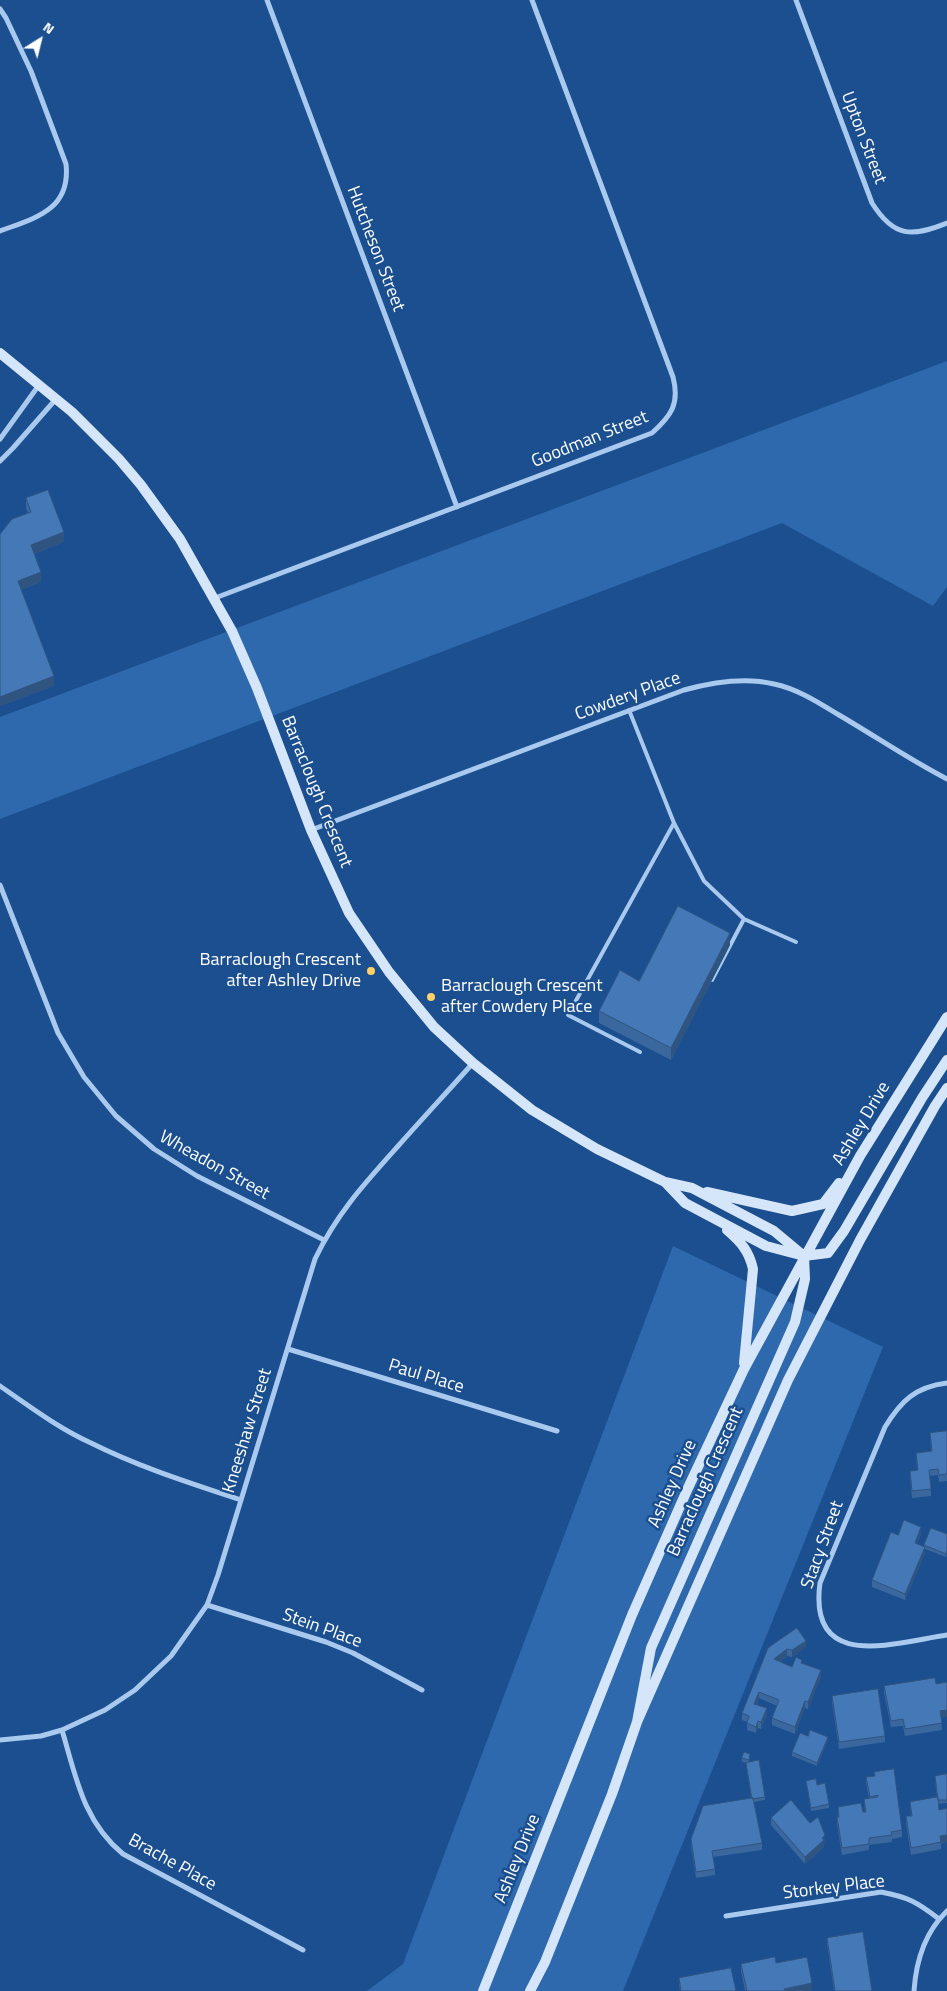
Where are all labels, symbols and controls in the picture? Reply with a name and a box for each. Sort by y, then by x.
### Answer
north arrow [15,15,65,65]
text: N [39,16,59,39]
street label: Upton Street [836,89,890,187]
street label: Hutcheson Street [341,183,409,315]
street label: Goodman Street [529,407,651,473]
street label: Cowdery Place [572,668,684,726]
street label: Barraclough Crescent [276,713,356,871]
place label: Barraclough Crescent after Ashley Drive [199,950,361,992]
marker: Barraclough Crescent after Ashley Drive [365,965,377,977]
place label: Barraclough Crescent after Cowdery Place [441,976,603,1019]
marker: Barraclough Crescent after Cowdery Place [425,991,437,1003]
street label: Ashley Drive [829,1078,895,1170]
street label: Wheadon Street [155,1127,273,1205]
street label: Paul Place [386,1355,466,1399]
street label: Kneeshaw Street [219,1366,277,1496]
street label: Barraclough Crescent [663,1404,749,1560]
street label: Ashley Drive [644,1437,702,1531]
street label: Stacy Street [797,1498,849,1592]
street label: Stein Place [279,1605,365,1653]
street label: Ashley Drive [490,1811,546,1907]
street label: Brache Place [124,1830,220,1896]
street label: Storkey Place [782,1871,886,1905]

